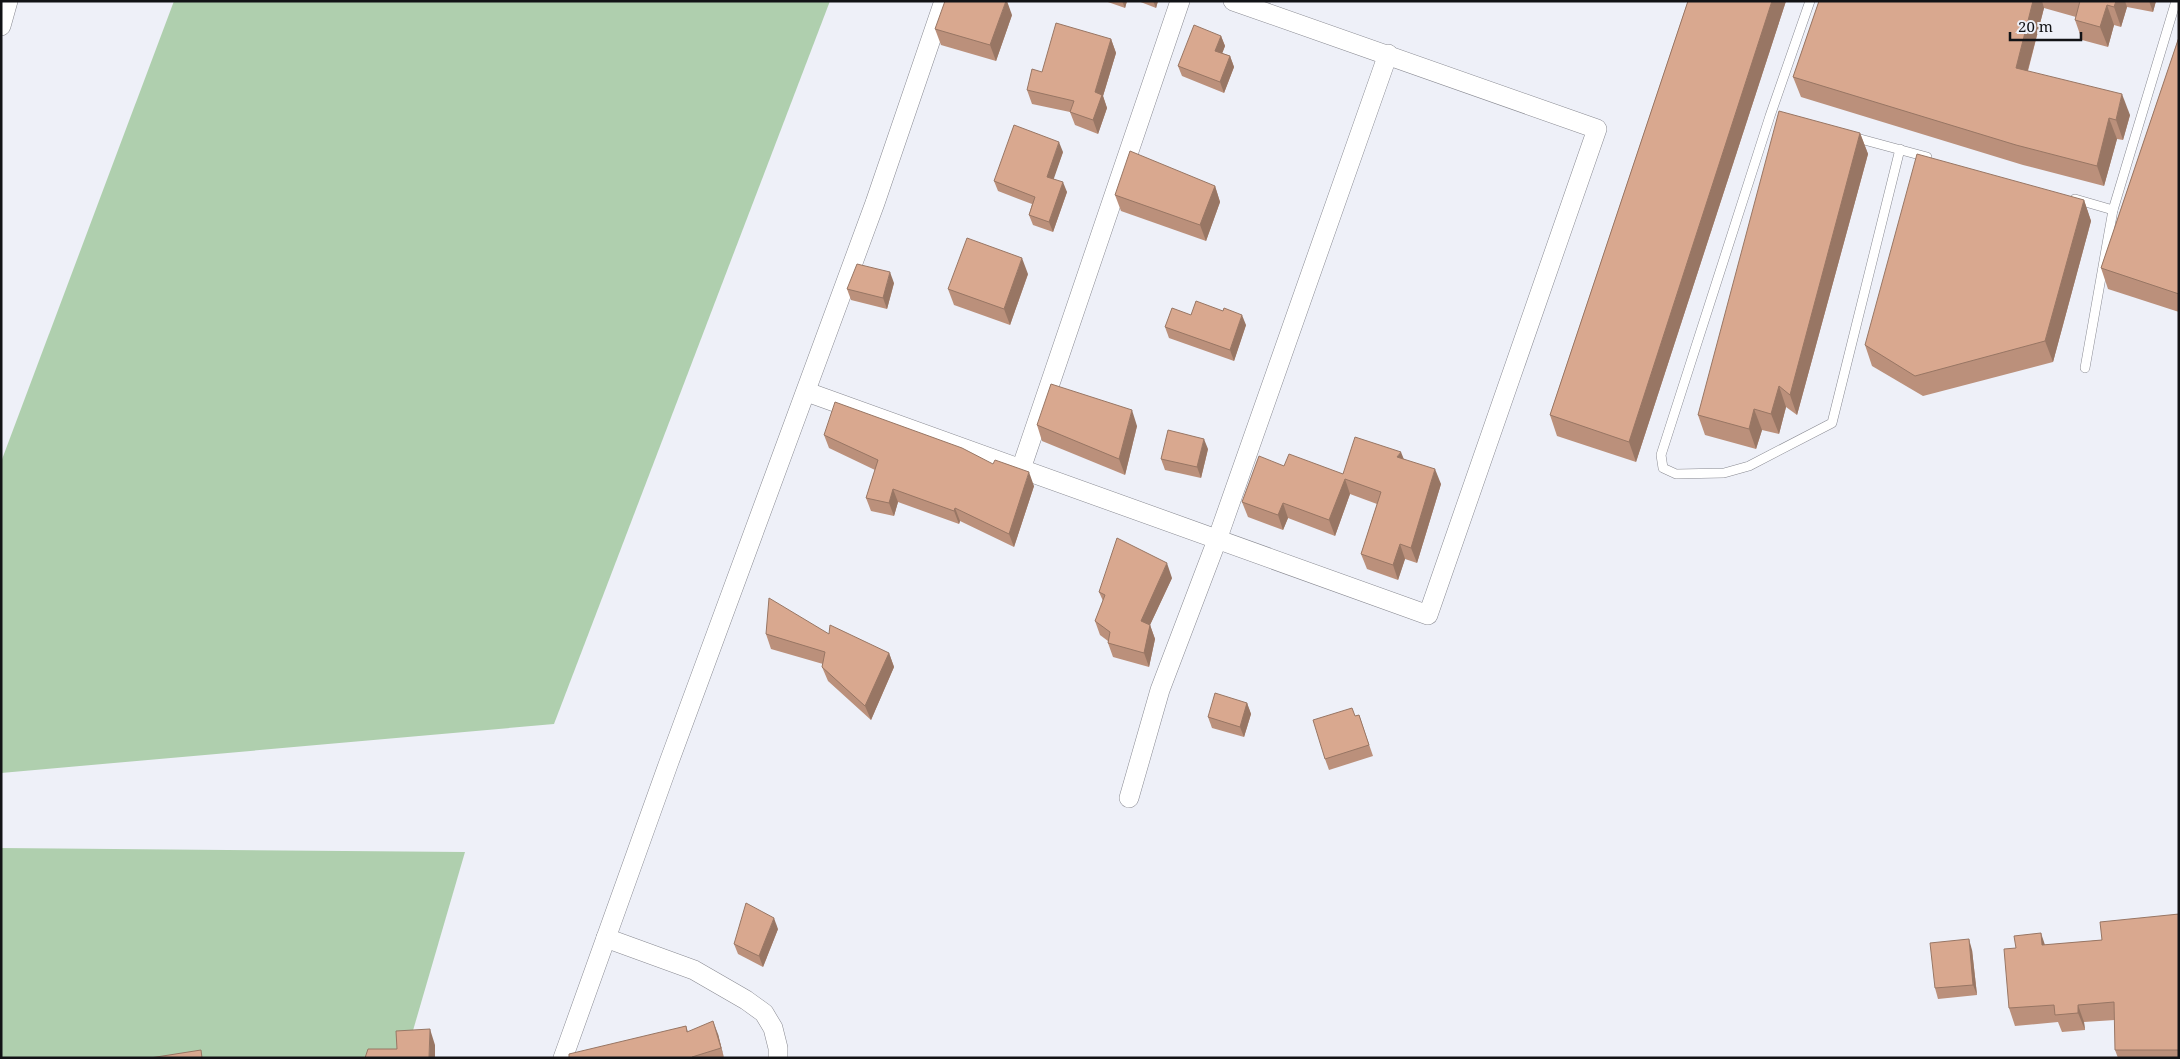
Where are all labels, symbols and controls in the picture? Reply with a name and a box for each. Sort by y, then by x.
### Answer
scale bar [2010,10,2081,42]
text: 20 m [2018,16,2053,36]

